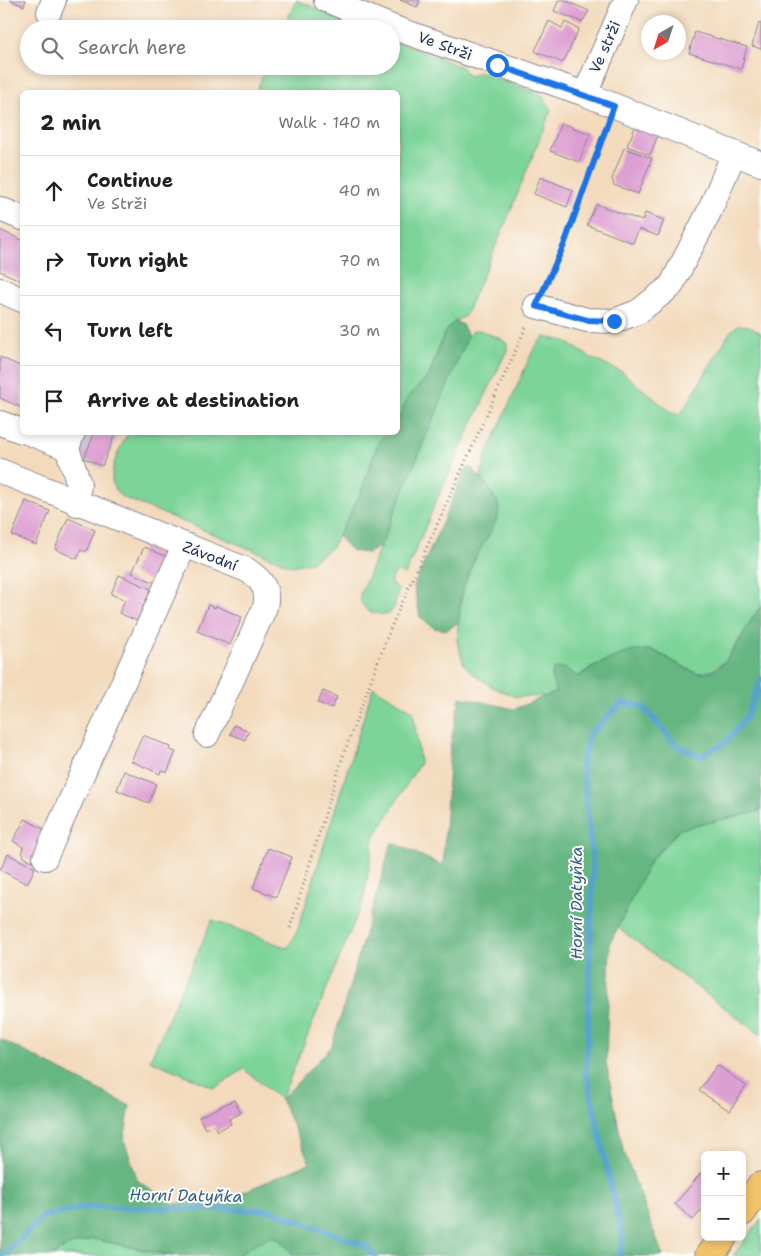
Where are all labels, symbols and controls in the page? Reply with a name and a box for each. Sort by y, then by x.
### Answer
north arrow [641,15,686,60]
street label: Ve strži [585,18,625,76]
search box [20,20,400,75]
street label: Ve Strži [415,27,475,65]
icon: search [38,34,66,62]
text: Search here [78,35,187,60]
route start [486,54,509,77]
text: 2 min [40,109,101,137]
text: Walk · 140 m [278,112,380,133]
text: Continue [87,168,173,193]
icon: ahead [40,177,68,205]
text: 40 m [338,180,380,201]
text: Ve Strži [87,193,147,214]
icon: right [40,247,68,275]
text: Turn right [87,248,188,273]
text: 70 m [339,250,380,271]
route end [603,310,626,333]
icon: left [40,317,68,345]
text: Turn left [87,318,173,343]
text: 30 m [339,320,380,341]
icon: arrive [40,387,68,415]
text: Arrive at destination [87,388,299,413]
street label: Závodní [180,536,241,576]
water label: Horní Datyňka [566,846,587,960]
map controls [701,1151,746,1241]
button: + [701,1151,746,1196]
water label: Horní Datyňka [129,1184,243,1207]
button: − [701,1196,746,1241]

